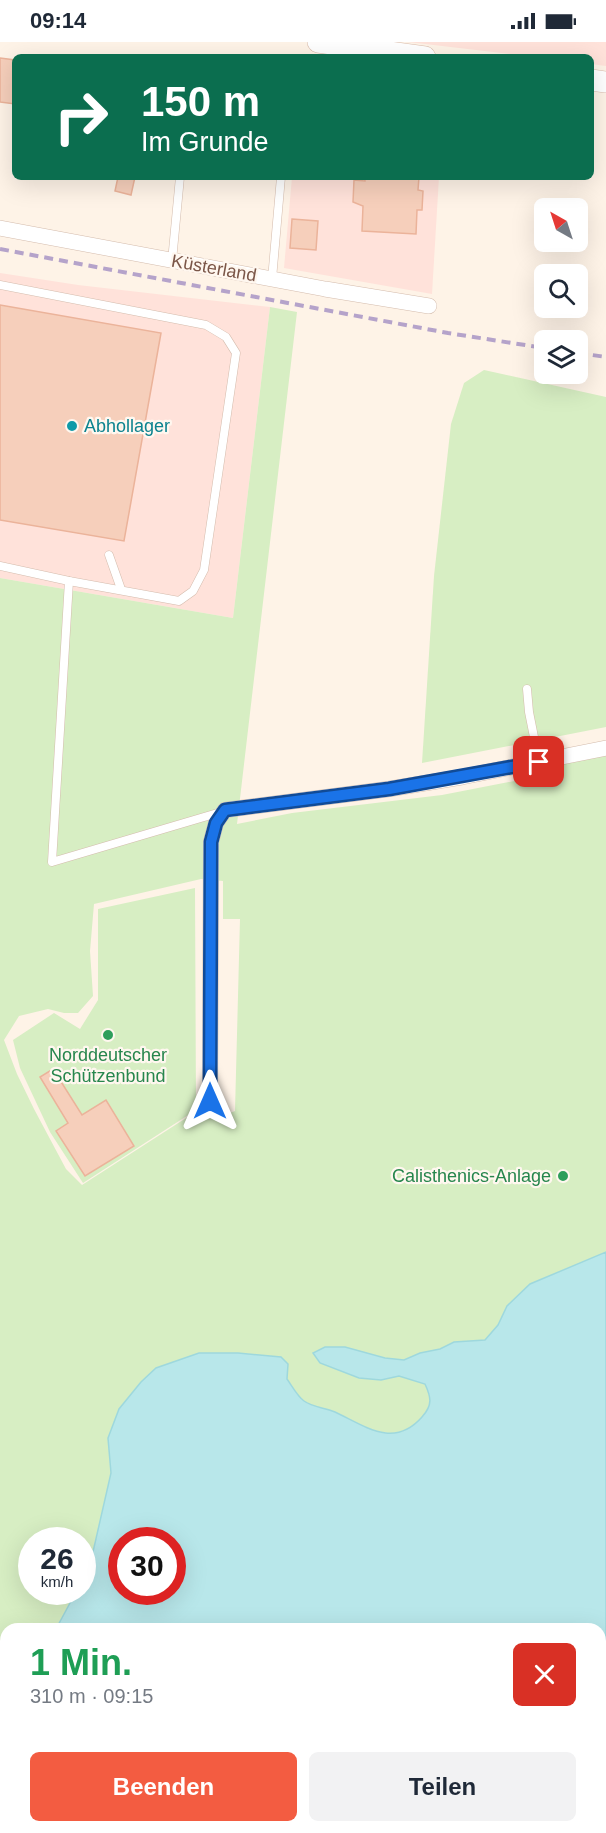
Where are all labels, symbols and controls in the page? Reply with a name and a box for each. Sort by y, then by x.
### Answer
text: 09:14 [30,8,86,33]
icon: right [42,78,120,156]
text: 150 m [141,78,260,125]
text: Im Grunde [141,127,269,157]
north arrow [534,198,588,252]
map controls [534,198,588,384]
street label: Küsterland [170,251,258,285]
button: search [534,264,588,318]
button: layers [534,330,588,384]
place label: Abhollager [84,416,170,436]
marker: Abhollager [65,419,79,433]
pin [513,736,564,787]
icon: arrive [522,745,555,778]
marker: Norddeutscher Schützenbund [101,1028,115,1042]
place label: Norddeutscher Schützenbund [49,1045,167,1086]
position arrow [178,1069,242,1133]
place label: Calisthenics-Anlage [392,1166,551,1186]
marker: Calisthenics-Anlage [556,1169,570,1183]
speed limit sign: 30 [108,1527,186,1605]
text: 26 [40,1542,74,1575]
text: km/h [41,1573,73,1590]
text: 1 Min. [30,1642,132,1683]
button: close [513,1643,576,1706]
text: 310 m · 09:15 [30,1685,153,1707]
button: Beenden [30,1752,297,1821]
button: Teilen [309,1752,576,1821]

